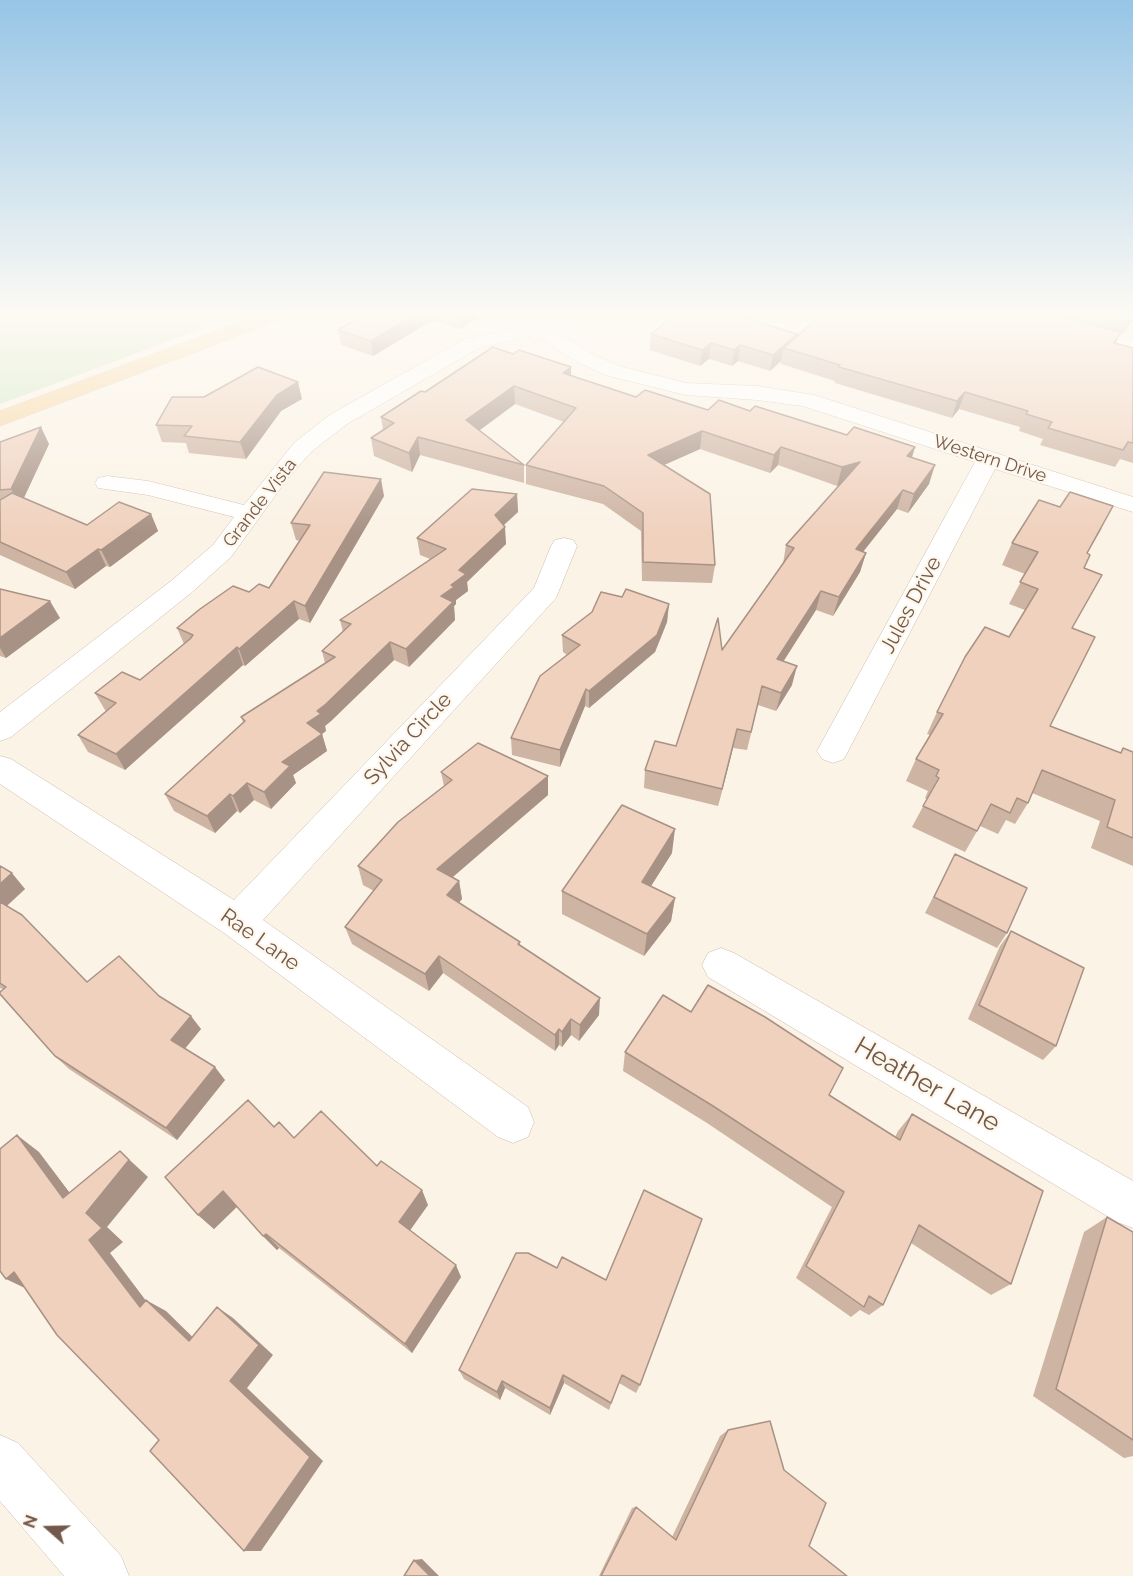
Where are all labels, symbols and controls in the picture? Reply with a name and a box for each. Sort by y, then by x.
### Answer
street label: Western Drive [931,431,1049,487]
street label: Grande Vista [219,454,301,552]
street label: Jules Drive [875,552,947,658]
street label: Sylvia Circle [359,688,457,790]
street label: Rae Lane [216,904,304,976]
street label: Heather Lane [849,1031,1005,1139]
north arrow [18,1498,78,1558]
text: N [20,1513,42,1531]

